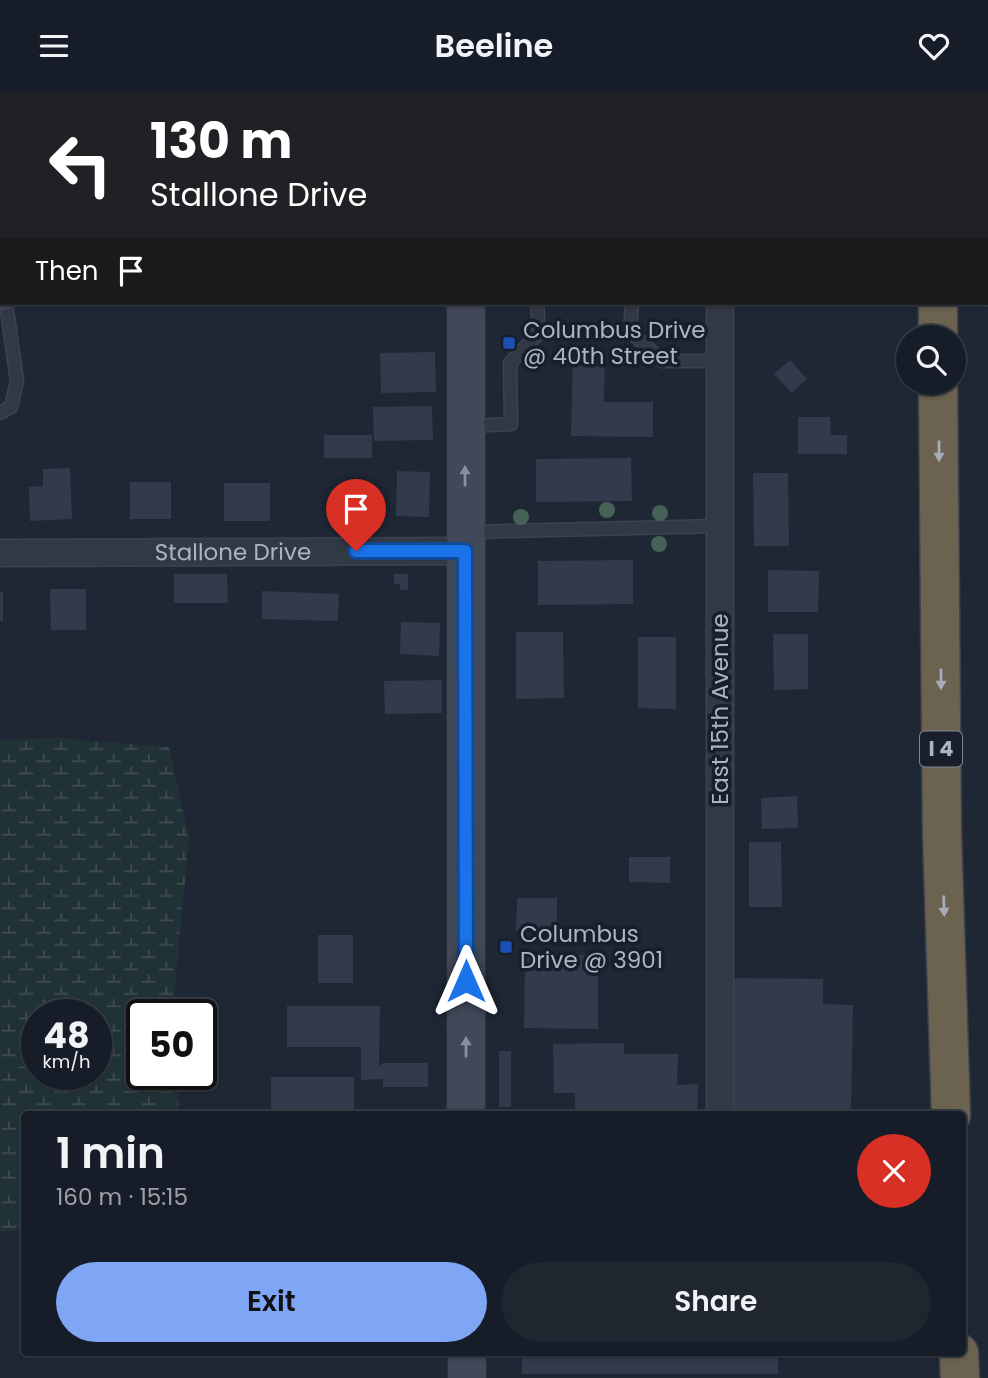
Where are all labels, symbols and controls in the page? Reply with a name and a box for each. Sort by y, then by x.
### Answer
text: Beeline [435,23,553,68]
icon: menu [35,27,73,65]
icon: heart [915,27,953,65]
text: 130 m [150,107,292,175]
icon: left [35,119,126,210]
text: Stallone Drive [150,172,367,217]
icon: arrive [112,252,150,290]
text: Then [35,253,98,289]
place label: Columbus Drive @ 40th Street [523,314,706,372]
map controls [896,325,966,395]
button: search [896,325,966,395]
marker: Columbus Drive @ 40th Street [501,335,517,351]
one-way arrow [933,441,945,463]
one-way arrow [459,465,471,487]
pin [326,479,386,551]
icon: arrive [337,490,375,528]
street label: Stallone Drive [155,536,311,568]
street label: East 15th Avenue [704,613,736,805]
one-way arrow [935,668,947,690]
road number: I 4 [920,731,962,767]
one-way arrow [939,896,950,918]
place label: Columbus Drive @ 3901 [520,918,663,976]
marker: Columbus Drive @ 3901 [498,939,514,955]
position arrow [429,944,503,1018]
speed limit sign: 50 [126,999,217,1090]
text: 48 [43,1011,90,1060]
one-way arrow [460,1035,472,1057]
text: km/h [43,1049,90,1074]
text: 1 min [56,1124,165,1183]
button: close [857,1134,931,1208]
text: 160 m · 15:15 [56,1181,188,1213]
button: Exit [56,1262,487,1342]
button: Share [501,1262,931,1342]

